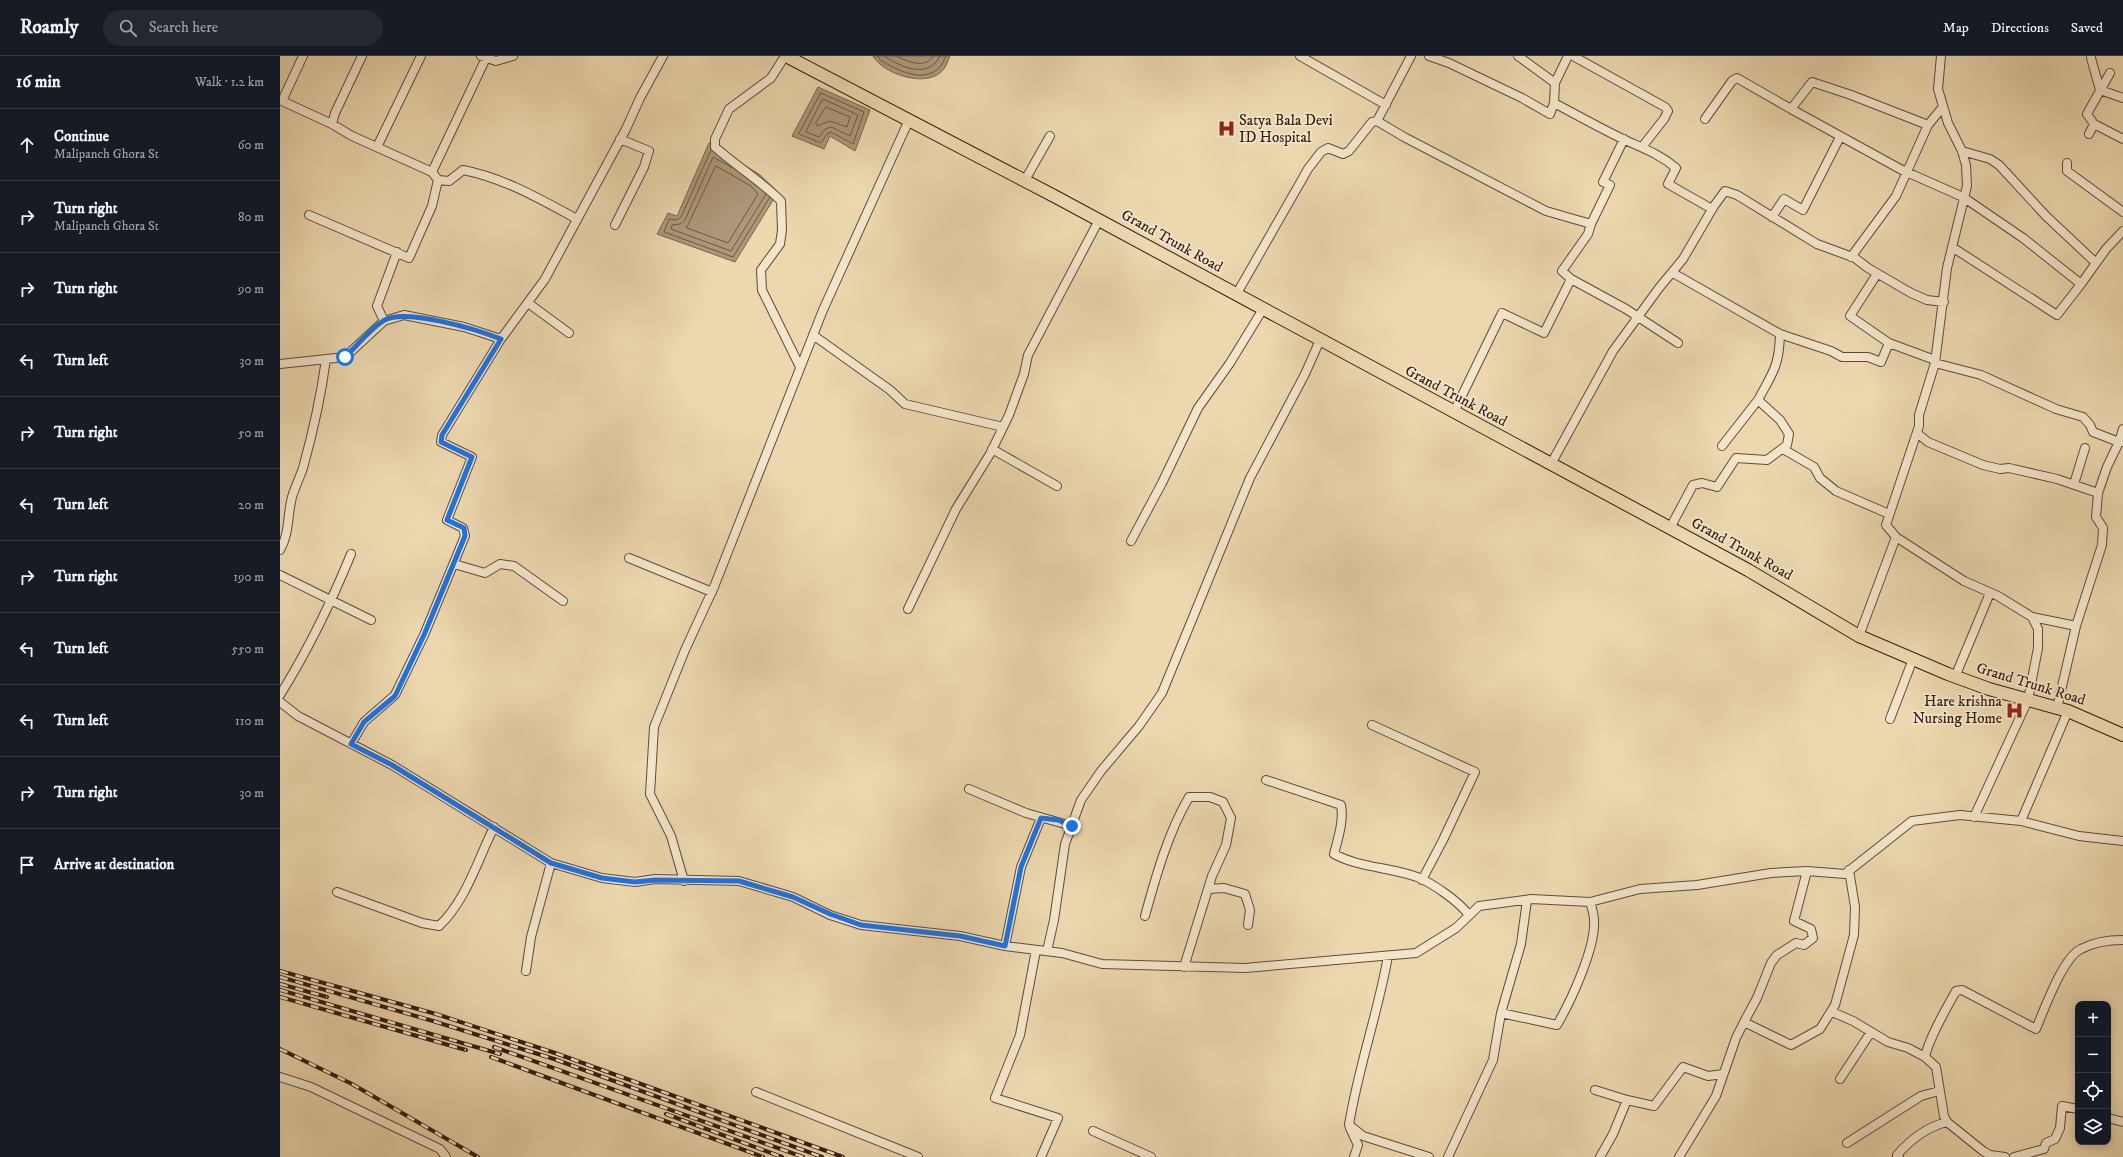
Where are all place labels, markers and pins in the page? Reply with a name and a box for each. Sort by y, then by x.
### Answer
place label: Satya Bala Devi ID Hospital [1239,111,1333,147]
hospital icon: Satya Bala Devi ID Hospital [1216,119,1236,139]
place label: Hare krishna Nursing Home [1913,692,2003,728]
hospital icon: Hare krishna Nursing Home [2005,700,2025,720]

